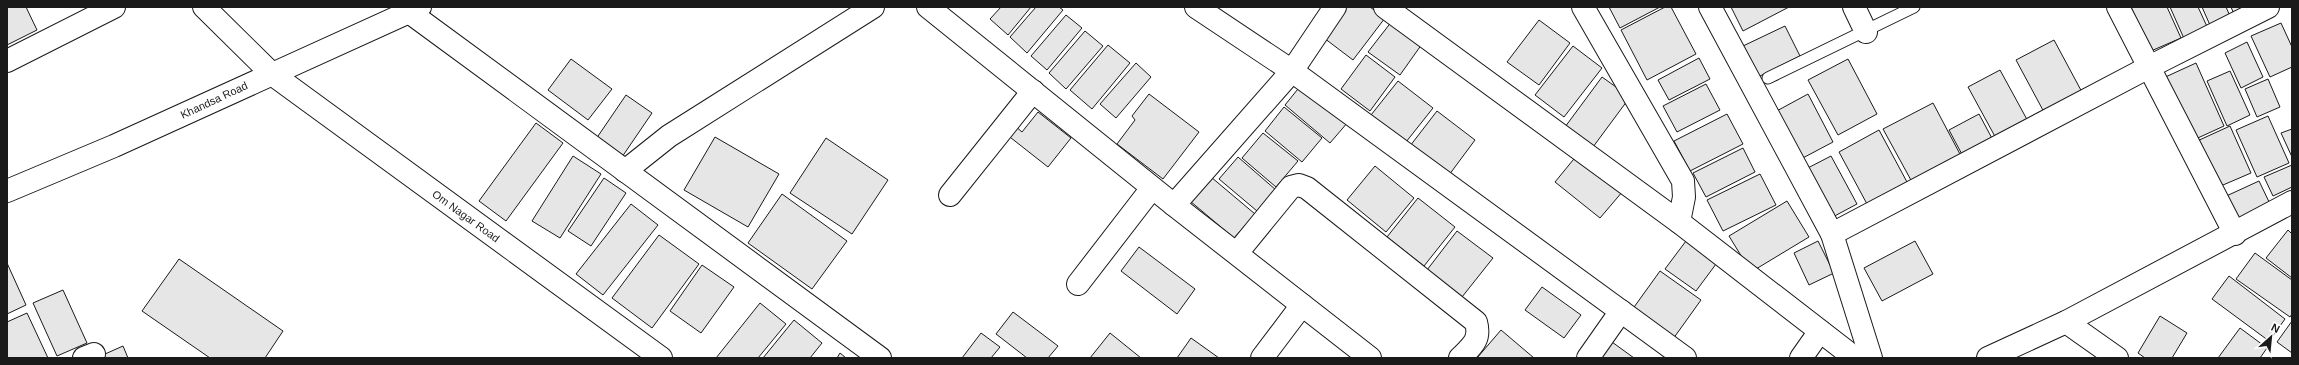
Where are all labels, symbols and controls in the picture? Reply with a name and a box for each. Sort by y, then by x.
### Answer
street label: Khandsa Road [178,79,250,121]
street label: Om Nagar Road [430,188,502,244]
north arrow [2251,317,2291,357]
text: N [2269,321,2282,335]

